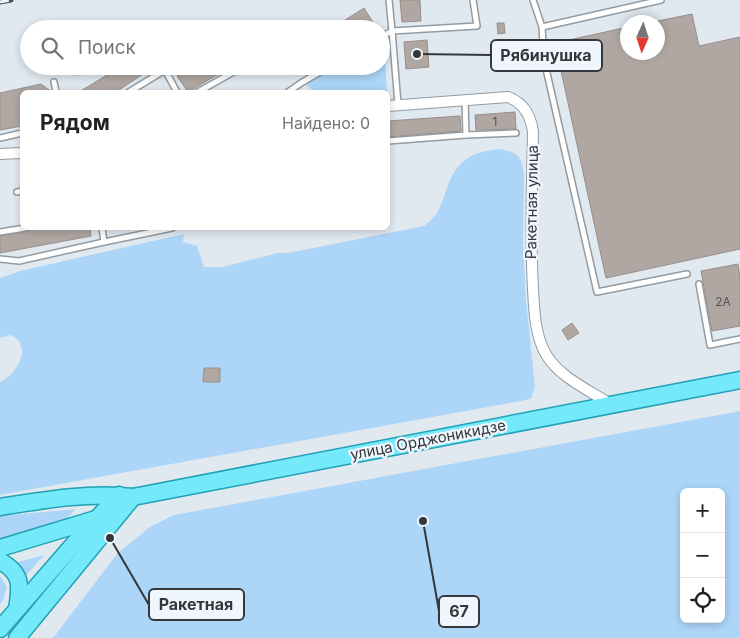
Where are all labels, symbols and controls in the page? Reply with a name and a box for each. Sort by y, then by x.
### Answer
north arrow [620,15,665,60]
search box [20,20,390,75]
icon: search [38,34,66,62]
text: Поиск [78,36,136,59]
callout: Рябинушка [491,40,602,71]
text: Рябинушка [500,45,592,65]
text: Рядом [40,110,110,135]
text: Найдено: 0 [282,113,370,133]
house number: 1 [493,114,497,129]
street label: Ракетная улица [521,145,542,259]
house number: 2А [715,294,731,309]
street label: улица Орджоникидзе [349,415,507,464]
map controls [680,488,725,623]
button: + [680,488,725,533]
button: − [680,533,725,578]
button: locate [680,578,725,623]
callout: Ракетная [149,589,244,620]
text: Ракетная [159,594,233,614]
callout: 67 [439,596,479,627]
text: 67 [449,601,469,621]

